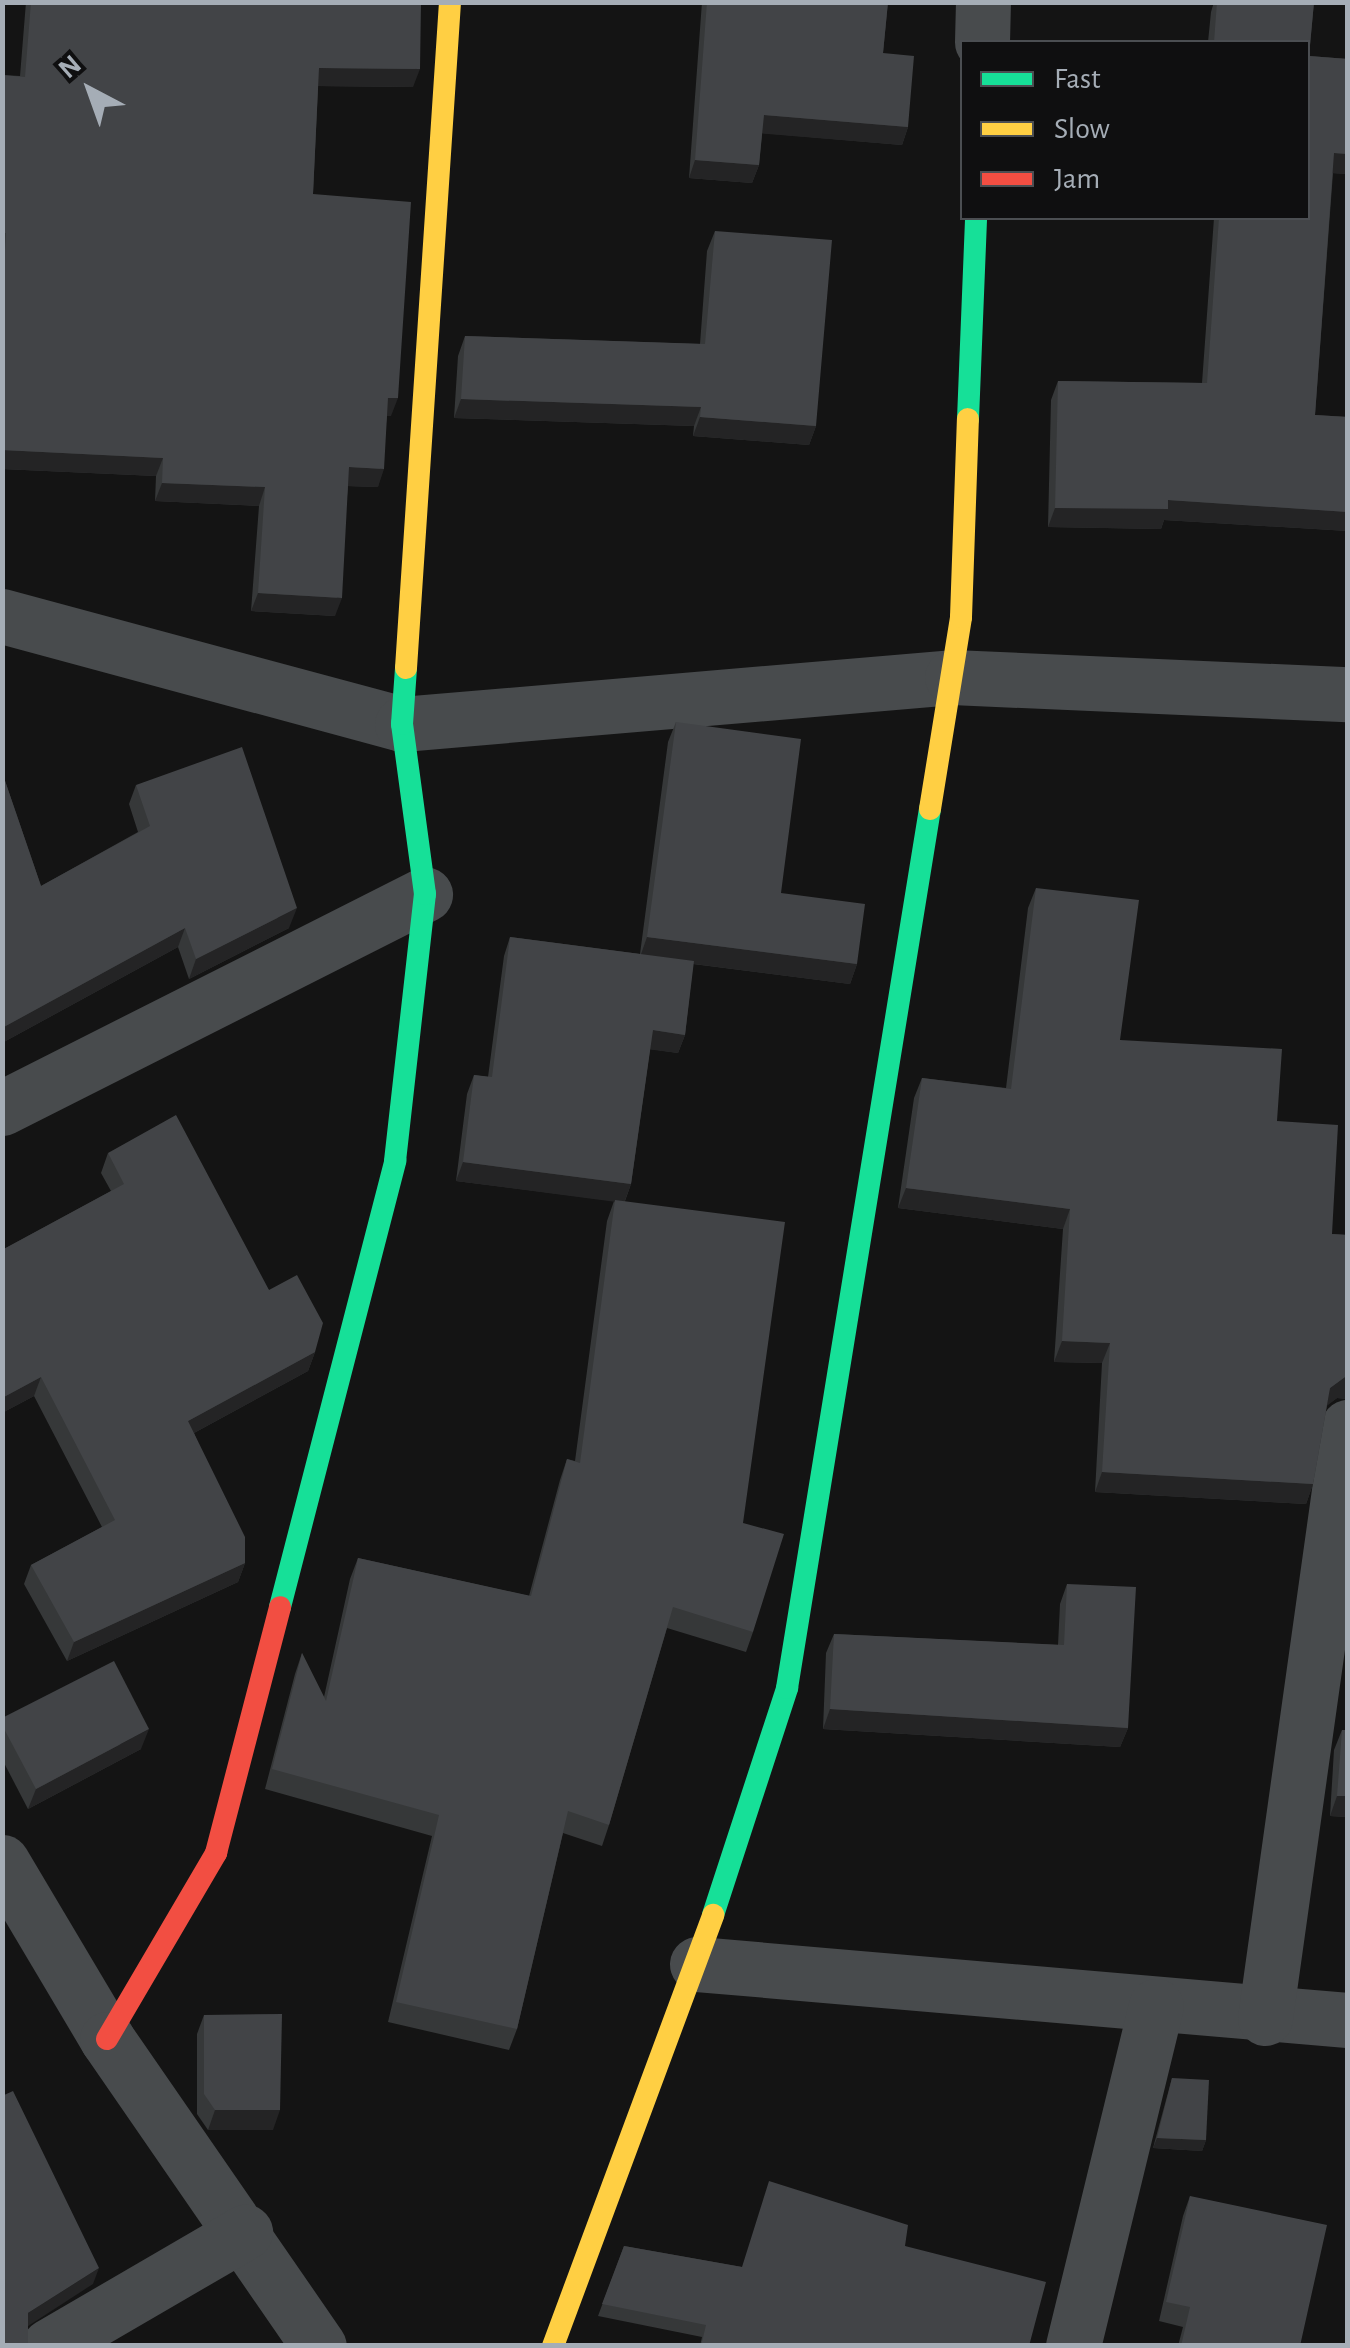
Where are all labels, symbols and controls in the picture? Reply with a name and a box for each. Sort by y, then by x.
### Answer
north arrow [40,40,140,140]
legend [960,40,1310,220]
text: N [54,50,87,84]
text: Fast [1054,64,1101,94]
text: Slow [1054,114,1110,144]
text: Jam [1054,164,1100,194]

